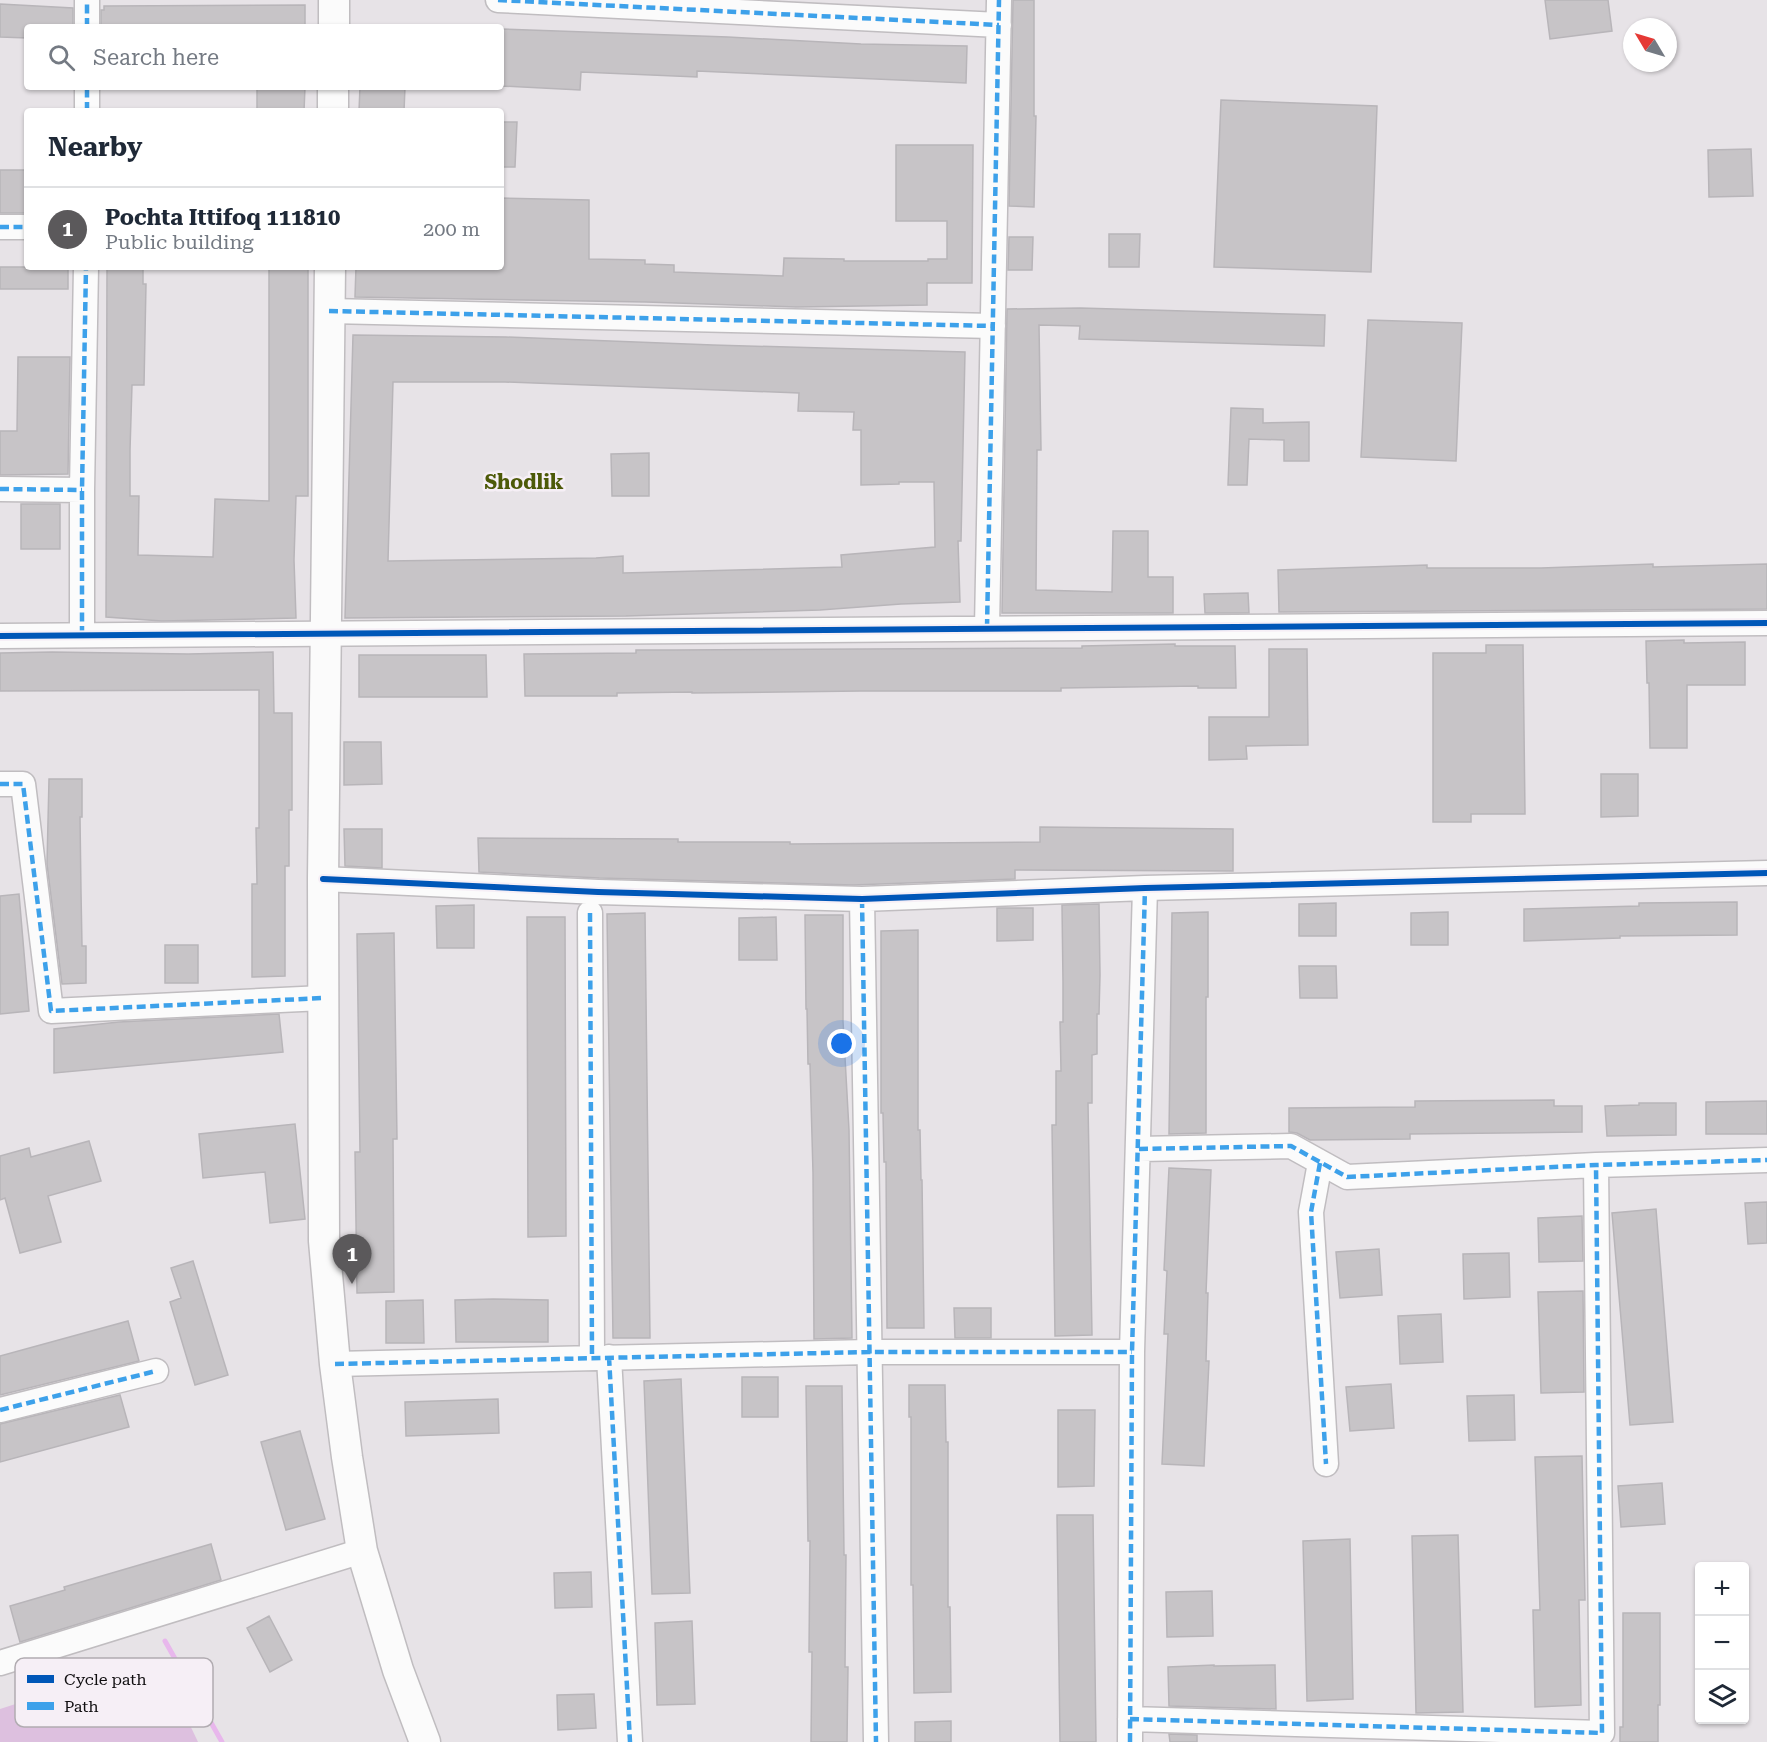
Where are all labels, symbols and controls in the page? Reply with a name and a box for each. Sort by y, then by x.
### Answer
north arrow [1623,18,1677,72]
search box [24,24,504,90]
icon: search [45,41,78,74]
text: Search here [93,45,219,70]
text: Nearby [48,132,142,162]
text: Pochta Ittifoq 111810 [105,205,340,230]
text: 1 [62,217,73,241]
text: 200 m [423,217,480,241]
text: Public building [105,230,254,254]
district label: Shodlik [484,470,564,494]
your location [827,1029,856,1058]
pin: 1 [332,1234,372,1284]
map controls [1695,1562,1749,1724]
button: + [1695,1562,1749,1616]
button: − [1695,1616,1749,1670]
legend [15,1658,213,1727]
text: Cycle path [64,1670,147,1689]
button: layers [1695,1670,1749,1724]
text: Path [64,1697,99,1716]

